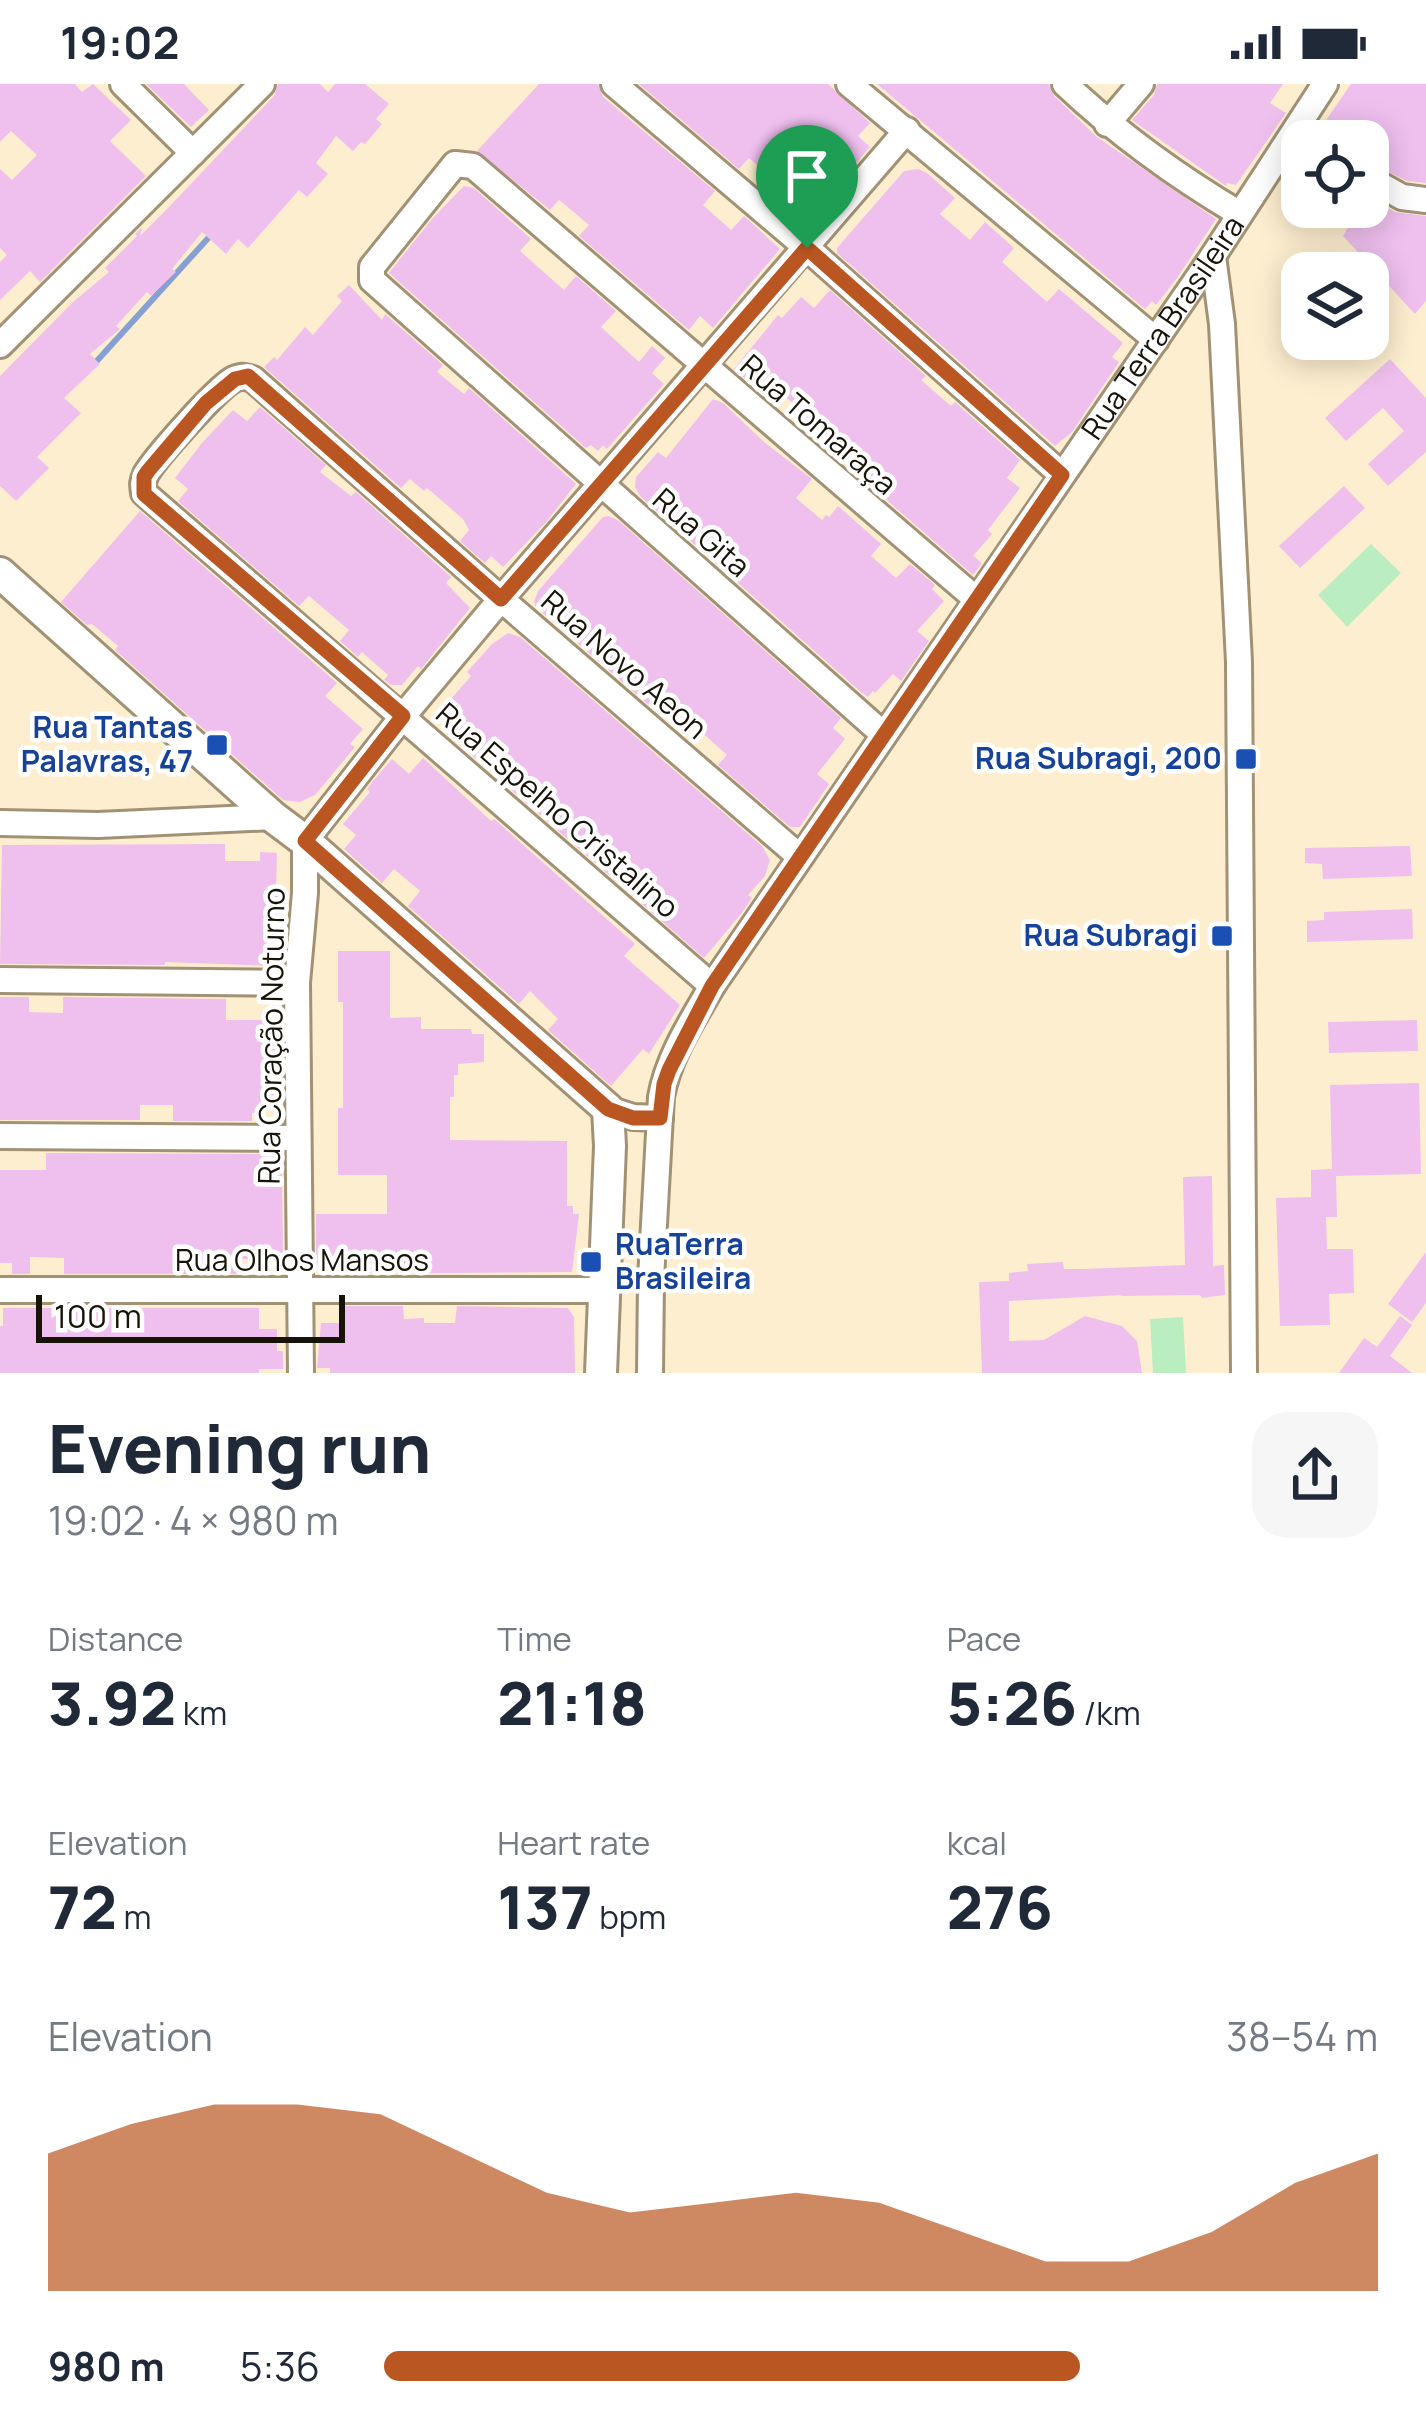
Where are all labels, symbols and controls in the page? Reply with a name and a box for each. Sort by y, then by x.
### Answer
text: 19:02 [60,11,180,73]
map controls [1281,120,1389,360]
button: locate [1281,120,1389,228]
pin [756,125,858,248]
icon: arrive [774,143,840,209]
street label: Rua Terra Brasileira [1071,207,1253,447]
button: layers [1281,252,1389,360]
street label: Rua Tomaraça [732,344,906,503]
street label: Rua Gita [645,478,759,585]
street label: Rua Novo Aeon [533,580,717,747]
street label: Rua Espelho Cristalino [428,693,688,927]
place label: Rua Tantas Palavras, 47 [21,706,193,781]
marker: Rua Tantas Palavras, 47 [204,732,230,758]
place label: Rua Subragi, 200 [975,737,1222,778]
marker: Rua Subragi, 200 [1233,746,1259,772]
street label: Rua Coração Noturno [247,887,294,1185]
place label: Rua Subragi [1023,914,1198,955]
marker: Rua Subragi [1209,923,1235,949]
place label: RuaTerra Brasileira [615,1223,751,1298]
street label: Rua Olhos Mansos [175,1239,429,1280]
marker: RuaTerra Brasileira [578,1249,604,1275]
scale bar [36,1289,345,1342]
text: 100 m [54,1293,142,1338]
text: Evening run [48,1403,431,1493]
button: share [1252,1412,1378,1538]
text: 19:02 · 4 × 980 m [48,1493,339,1547]
text: Distance [48,1616,183,1661]
text: Time [497,1616,572,1661]
text: Pace [947,1616,1021,1661]
text: 3.92 [48,1661,176,1743]
text: 21:18 [497,1661,647,1743]
text: 5:26 [947,1661,1077,1743]
text: km [176,1690,227,1735]
text: /km [1077,1690,1141,1735]
text: Elevation [48,1820,187,1865]
text: Heart rate [497,1820,650,1865]
text: kcal [947,1820,1007,1865]
text: 72 [48,1865,117,1947]
text: 137 [497,1865,593,1947]
text: 276 [947,1865,1053,1947]
text: m [117,1894,151,1939]
text: bpm [593,1894,666,1939]
text: Elevation [48,2009,213,2063]
text: 38–54 m [1226,2009,1378,2063]
text: 980 m [48,2339,165,2393]
text: 5:36 [240,2339,320,2393]

